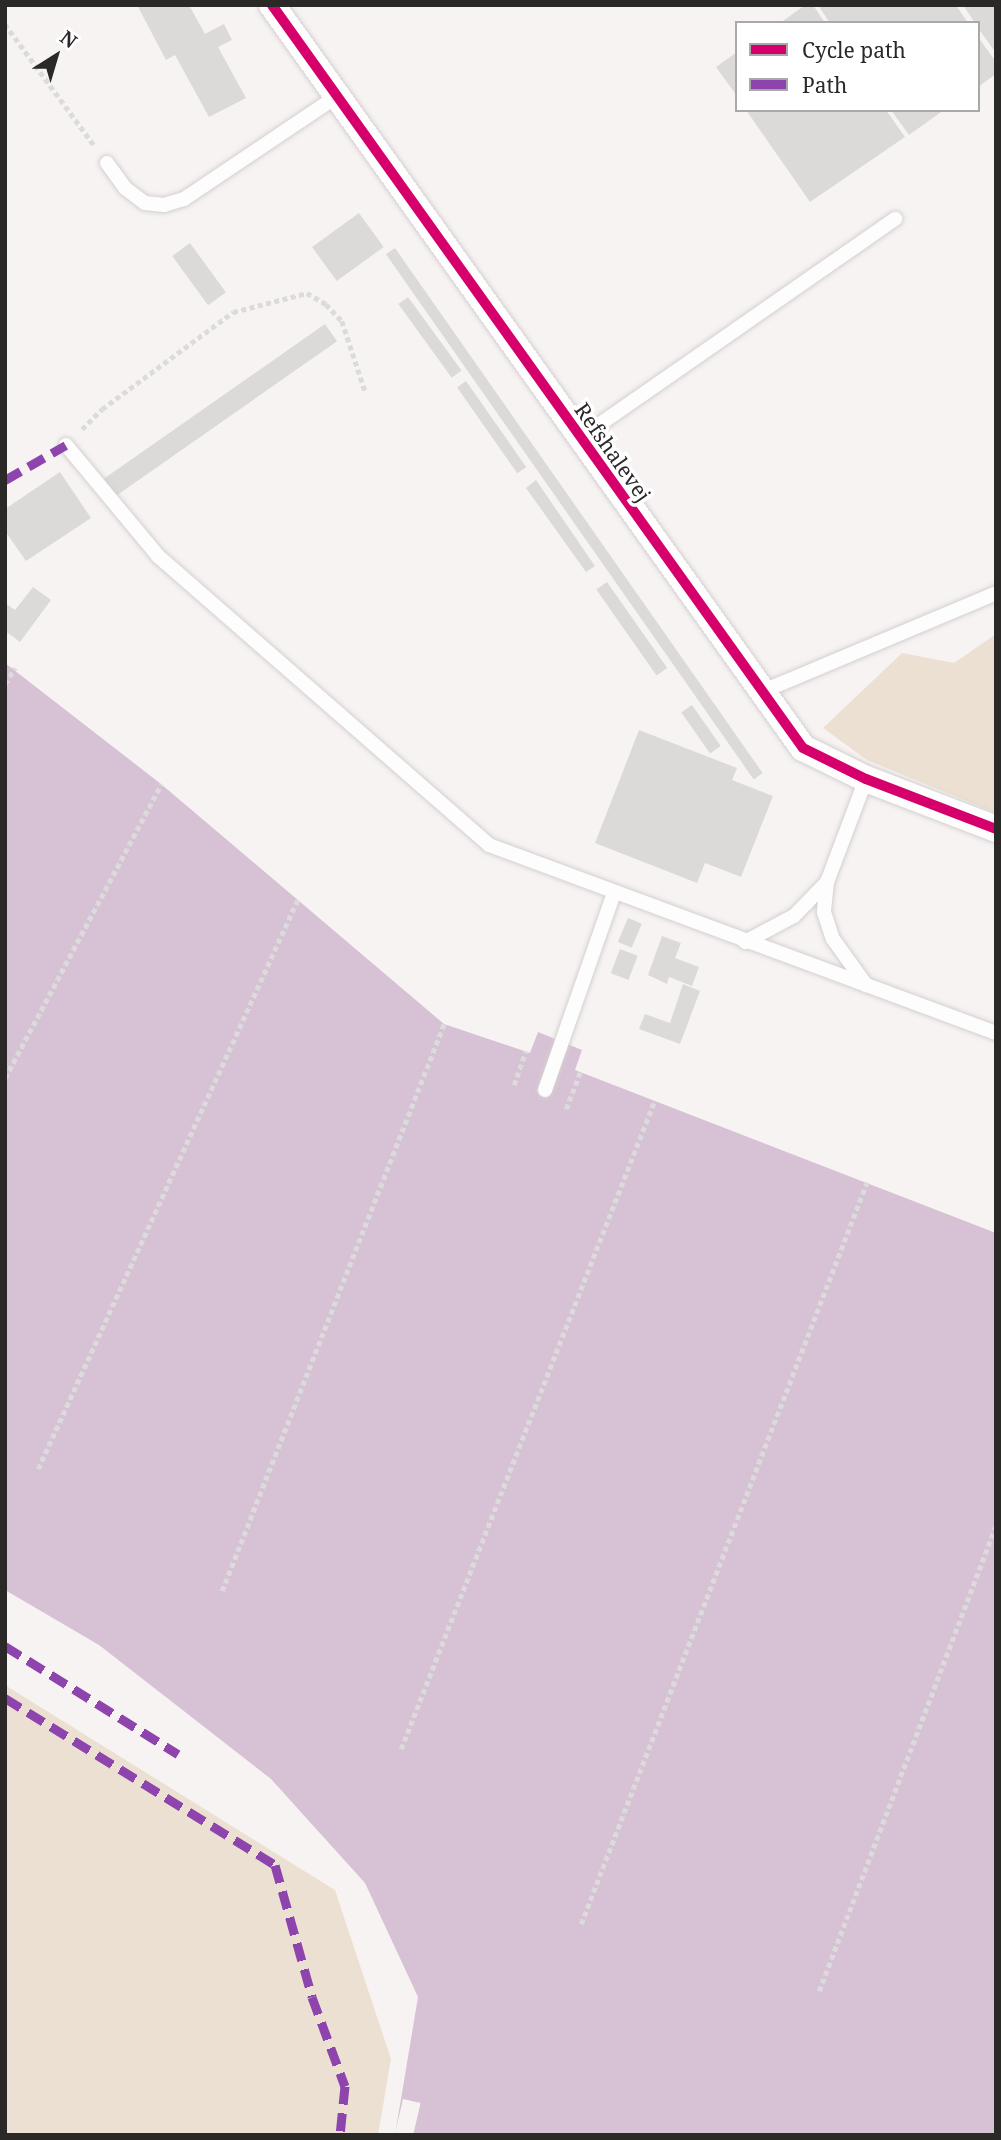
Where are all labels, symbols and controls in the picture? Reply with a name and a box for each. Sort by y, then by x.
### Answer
north arrow [21,21,91,91]
legend [735,21,980,112]
text: N [55,24,82,54]
text: Cycle path [802,36,906,64]
text: Path [802,71,847,99]
street label: Refshalevej [570,398,656,506]

